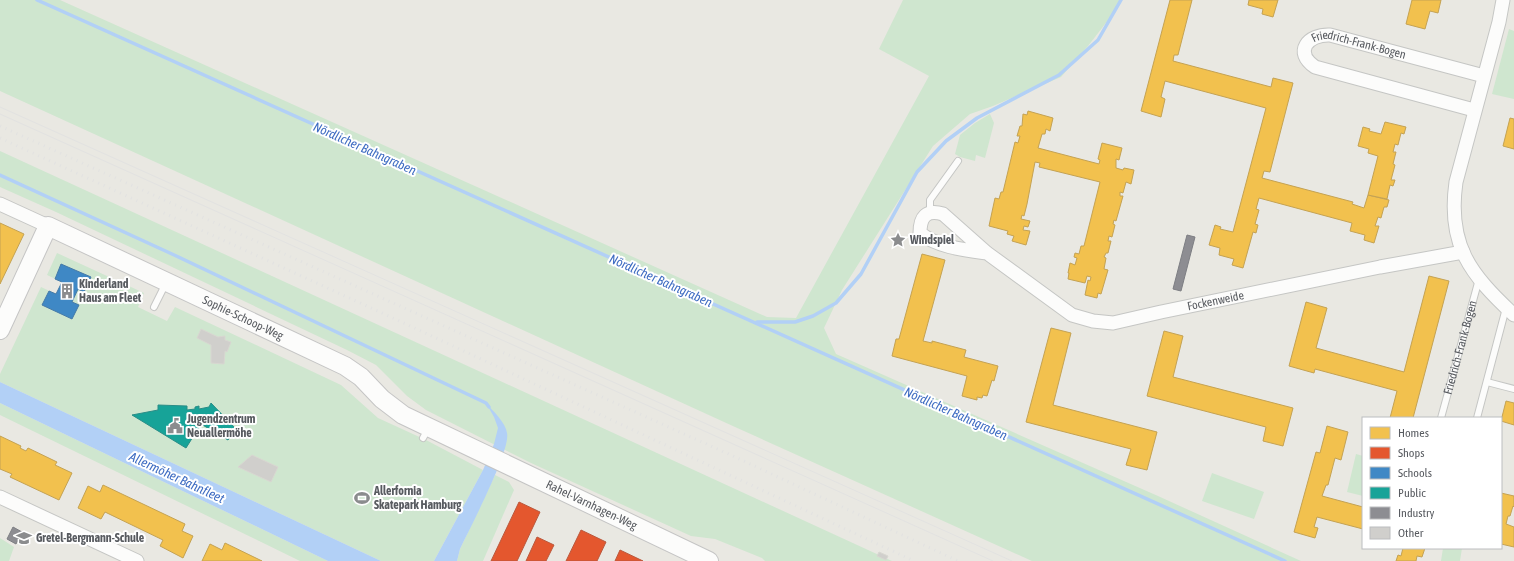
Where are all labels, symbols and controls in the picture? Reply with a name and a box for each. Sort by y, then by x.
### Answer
street label: Friedrich-Frank-Bogen [1309,28,1407,62]
water label: Nördlicher Bahngraben [311,119,419,178]
place icon: Windspiel [889,231,907,249]
place label: Windspiel [909,233,955,247]
water label: Nördlicher Bahngraben [607,251,715,310]
place label: Kinderland Haus am Fleet [79,277,142,305]
building icon: Kinderland Haus am Fleet [58,282,76,300]
street label: Fockenweide [1186,288,1245,313]
street label: Sophie-Schoop-Weg [200,293,286,343]
street label: Friedrich-Frank-Bogen [1441,299,1480,396]
water label: Nördlicher Bahngraben [902,384,1010,443]
place label: Jugendzentrum Neuallermöhe [186,412,256,440]
public building icon: Jugendzentrum Neuallermöhe [166,417,184,435]
legend [1362,417,1502,549]
text: Homes [1398,426,1429,440]
text: Shops [1398,446,1424,460]
water label: Allermöher Bahnfleet [126,448,227,506]
text: Schools [1398,466,1432,480]
street label: Rahel-Varnhagen-Weg [544,477,640,533]
place label: Allerfornia Skatepark Hamburg [373,484,462,512]
text: Public [1398,486,1426,500]
sports icon: Allerfornia Skatepark Hamburg [353,489,371,507]
text: Industry [1398,506,1435,520]
text: Other [1398,526,1424,540]
school or university icon: Gretel-Bergmann-Schule [15,529,33,547]
place label: Gretel-Bergmann-Schule [36,531,145,545]

